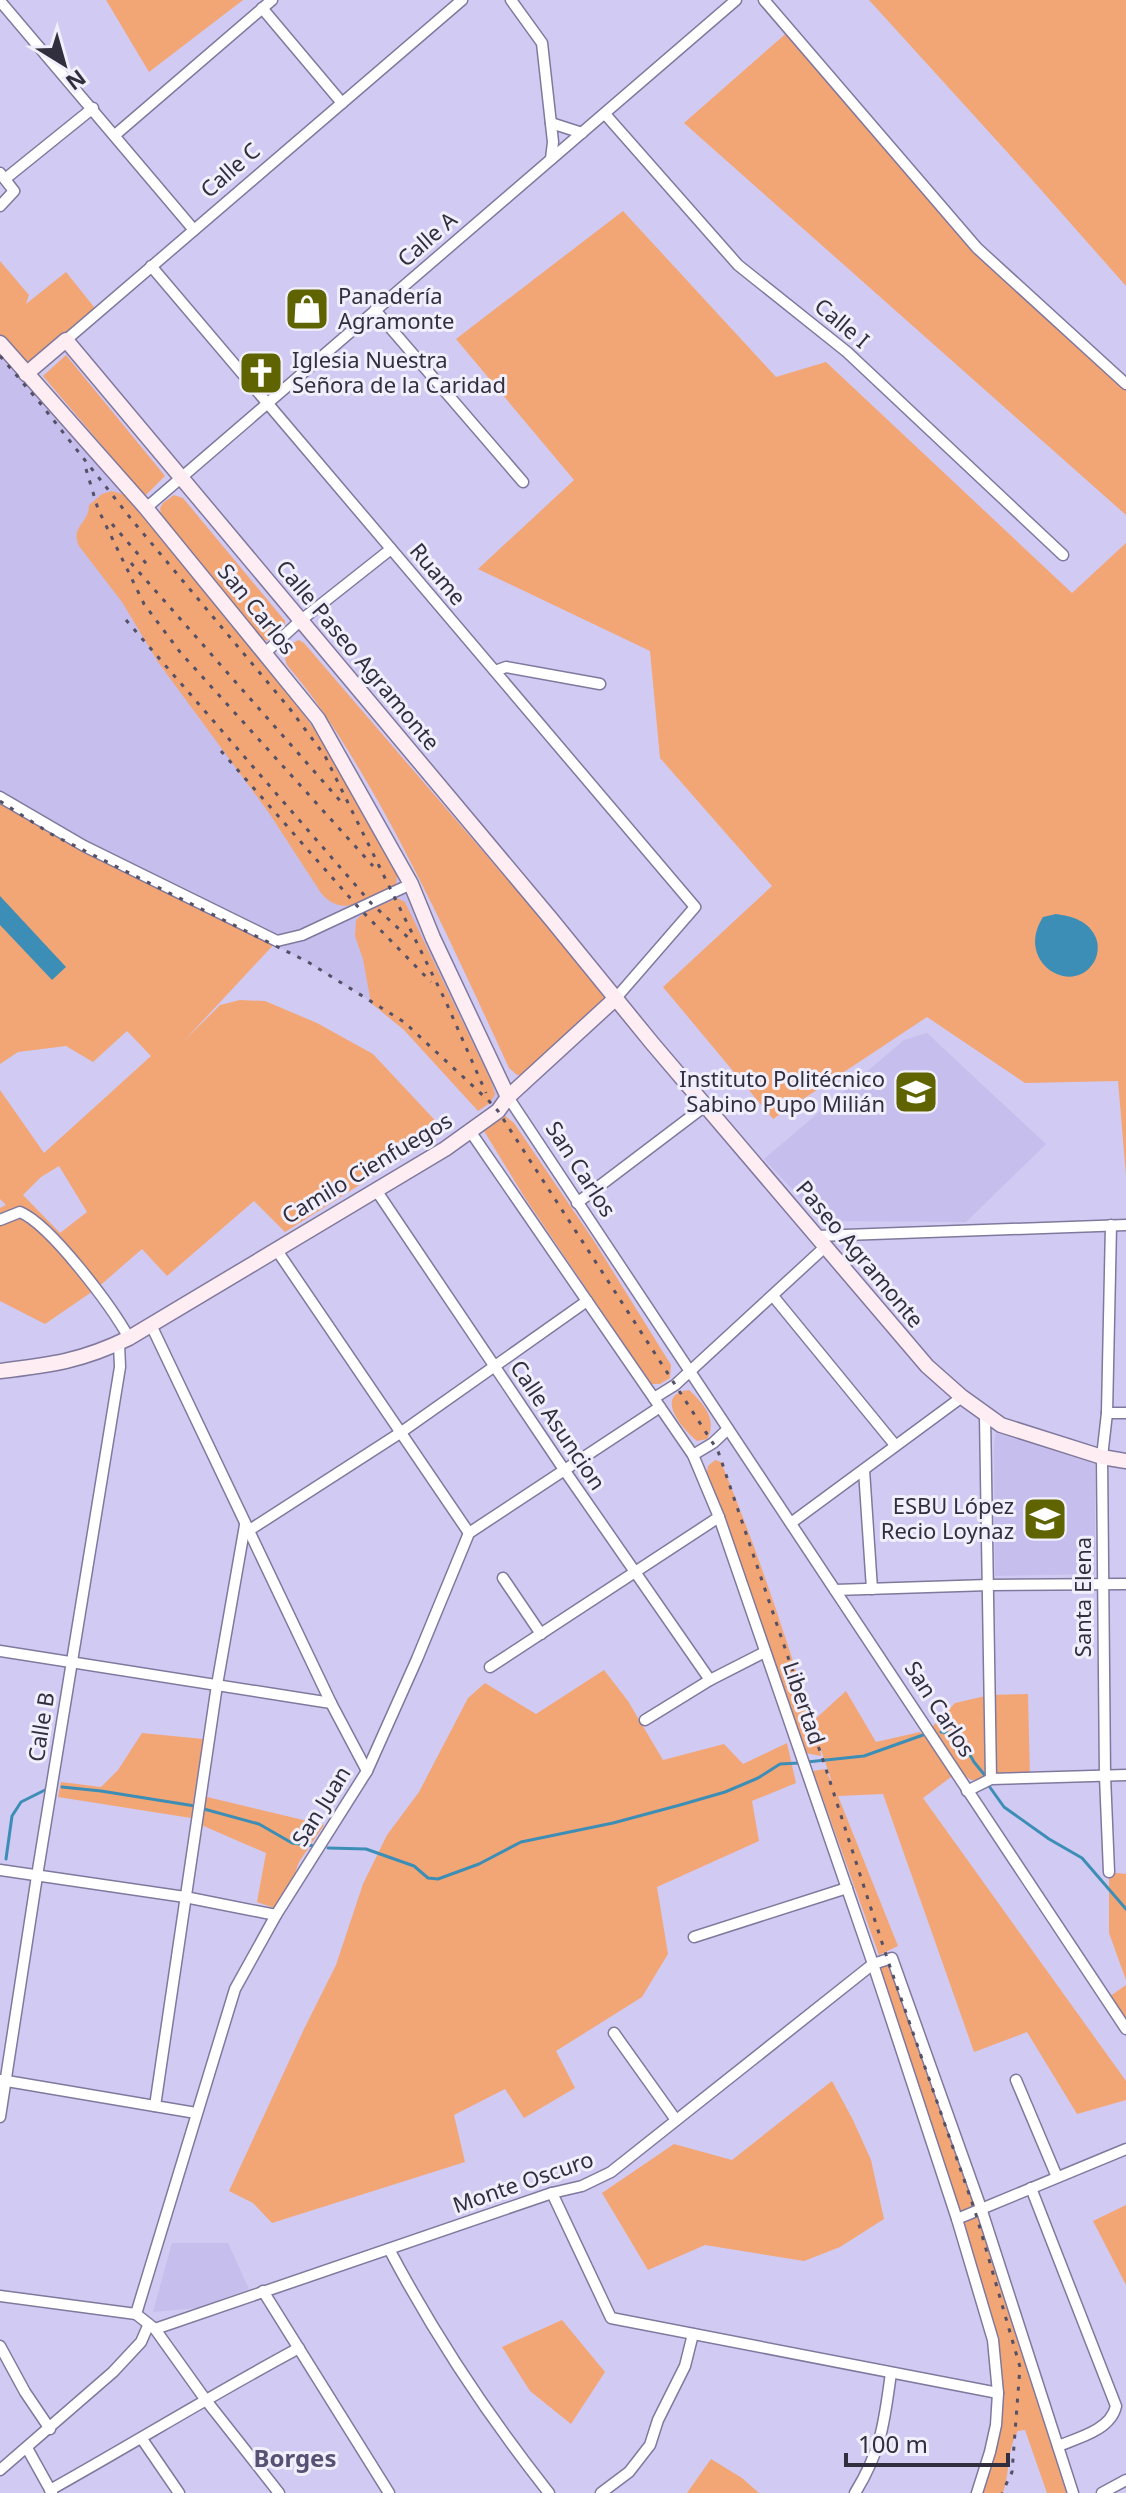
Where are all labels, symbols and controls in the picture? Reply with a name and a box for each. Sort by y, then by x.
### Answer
north arrow [24,24,104,104]
text: N [60,63,93,98]
street label: Calle C [193,135,266,203]
street label: Calle A [390,203,463,272]
place label: Panadería Agramonte [338,280,454,335]
shop icon: Panadería Agramonte [283,285,331,333]
street label: Calle I [809,290,876,354]
place label: Iglesia Nuestra Señora de la Caridad [292,344,506,399]
church icon: Iglesia Nuestra Señora de la Caridad [237,349,285,397]
street label: Ruame [404,536,474,611]
street label: Calle Paseo Agramonte [270,553,447,756]
street label: San Carlos [212,557,304,660]
place label: Instituto Politécnico Sabino Pupo Milián [679,1063,885,1118]
school or university icon: Instituto Politécnico Sabino Pupo Milián [892,1068,940,1116]
street label: Camilo Cienfuegos [276,1104,457,1230]
street label: San Carlos [540,1115,624,1222]
street label: Paseo Agramonte [790,1173,931,1333]
street label: Calle Asuncion [504,1354,613,1495]
place label: ESBU López Recio Loynaz [881,1490,1014,1545]
school or university icon: ESBU López Recio Loynaz [1021,1495,1069,1543]
street label: Santa Elena [1067,1537,1097,1657]
street label: San Carlos [899,1655,983,1762]
street label: Libertad [777,1657,833,1748]
street label: Calle B [20,1690,60,1764]
street label: San Juan [284,1760,357,1851]
street label: Monte Oscuro [448,2143,597,2219]
scale bar [846,2417,1008,2467]
text: 100 m [858,2427,928,2460]
district label: Borges [254,2441,337,2474]

